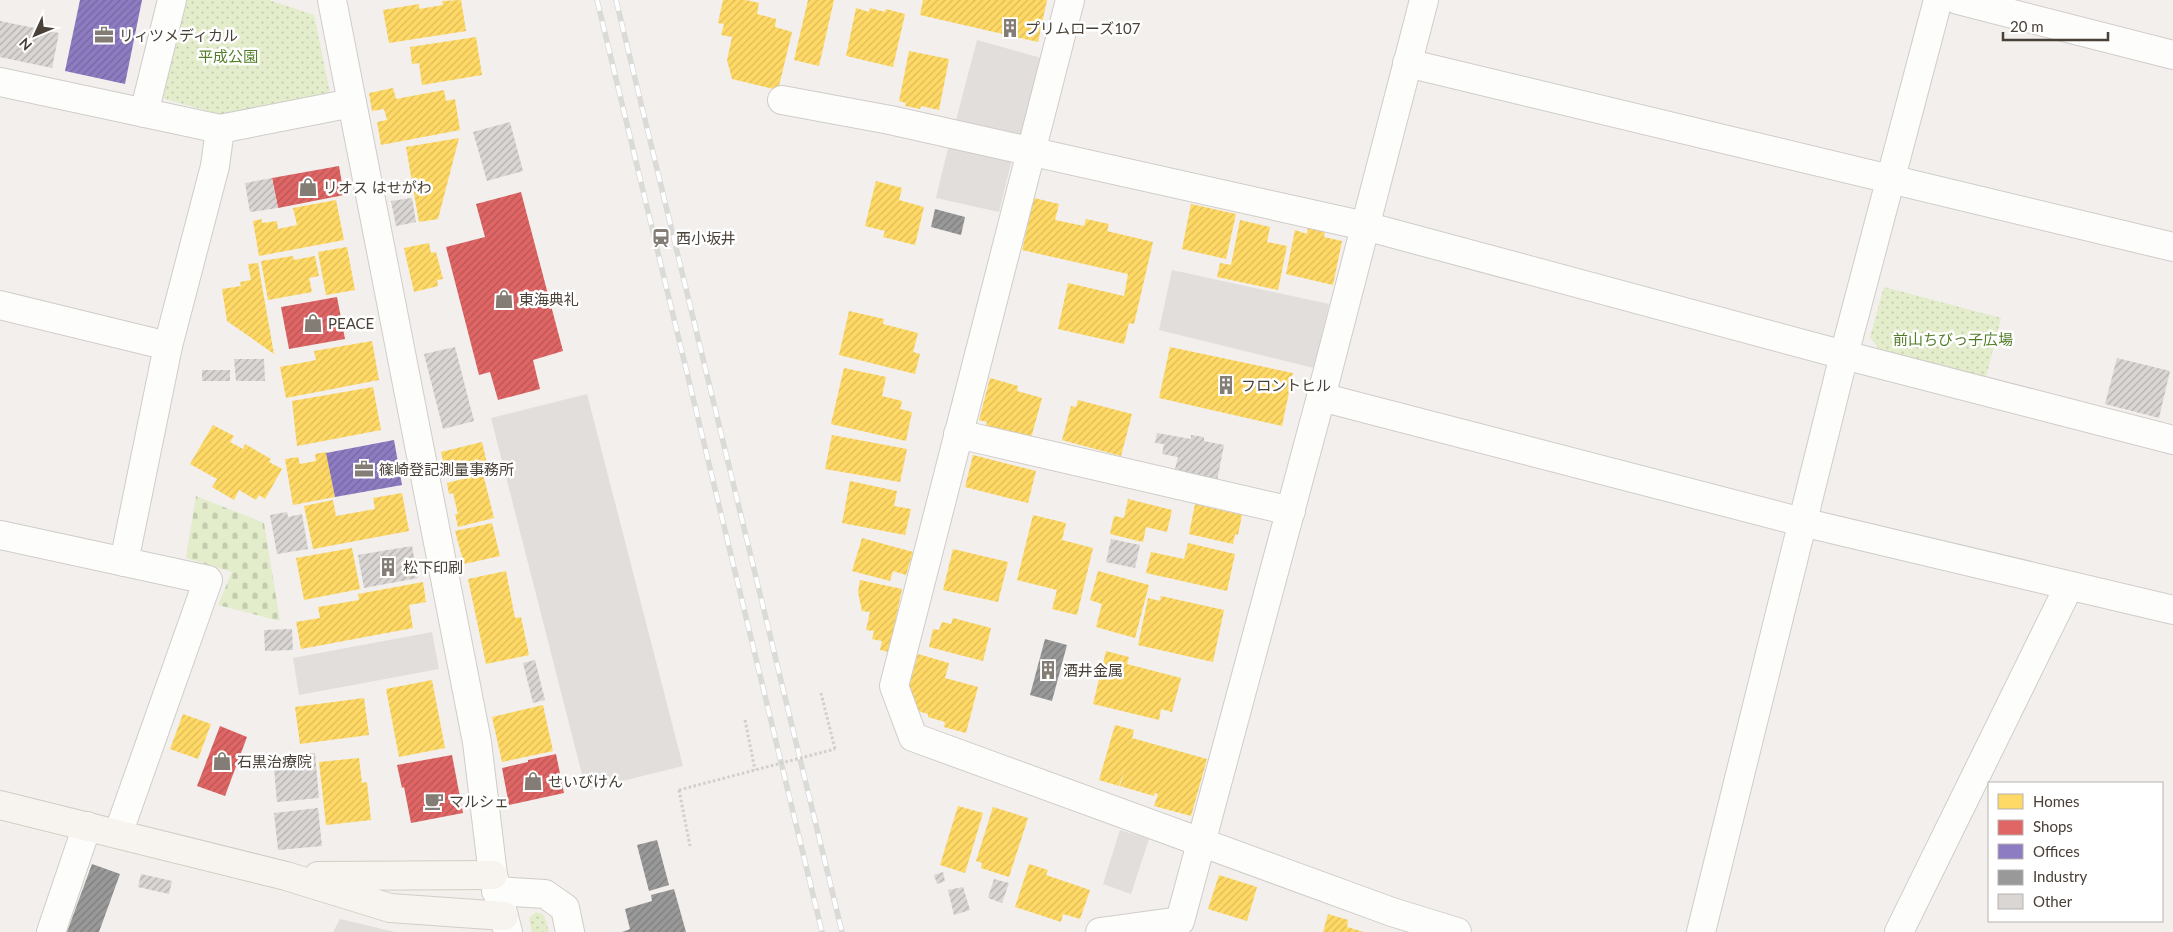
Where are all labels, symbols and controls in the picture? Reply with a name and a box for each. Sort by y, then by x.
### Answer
north arrow [10,10,60,60]
scale bar [2003,10,2108,42]
building icon: プリムローズ107 [999,17,1021,39]
text: 20 m [2010,17,2044,35]
place label: プリムローズ107 [1025,19,1141,37]
office icon: リィツメディカル [93,24,115,46]
place label: リィツメディカル [119,26,238,44]
text: N [15,35,35,54]
park label: 平成公園 [198,47,258,65]
shop icon: リオス はせがわ [297,176,319,198]
place label: リオス はせがわ [323,178,432,196]
station icon: 西小坂井 [650,227,672,249]
place label: 西小坂井 [676,229,736,247]
shop icon: 東海典礼 [493,288,515,310]
place label: 東海典礼 [519,290,579,308]
shop icon: PEACE [302,312,324,334]
place label: PEACE [328,314,374,332]
park label: 前山ちびっ子広場 [1893,330,2013,348]
building icon: フロントヒル [1215,374,1237,396]
place label: フロントヒル [1241,376,1331,394]
office icon: 篠崎登記測量事務所 [353,458,375,480]
place label: 篠崎登記測量事務所 [379,460,514,478]
building icon: 松下印刷 [377,556,399,578]
place label: 松下印刷 [403,558,463,576]
building icon: 酒井金属 [1037,659,1059,681]
place label: 酒井金属 [1063,661,1123,679]
shop icon: 石黒治療院 [211,750,233,772]
place label: 石黒治療院 [237,752,312,770]
shop icon: せいびけん [522,770,544,792]
place label: せいびけん [548,772,623,790]
legend [1988,782,2163,922]
cafe icon: マルシェ [423,790,445,812]
place label: マルシェ [449,792,509,810]
text: Homes [2033,792,2079,810]
text: Shops [2033,817,2073,835]
text: Offices [2033,842,2080,860]
text: Industry [2033,867,2088,885]
text: Other [2033,892,2073,910]

